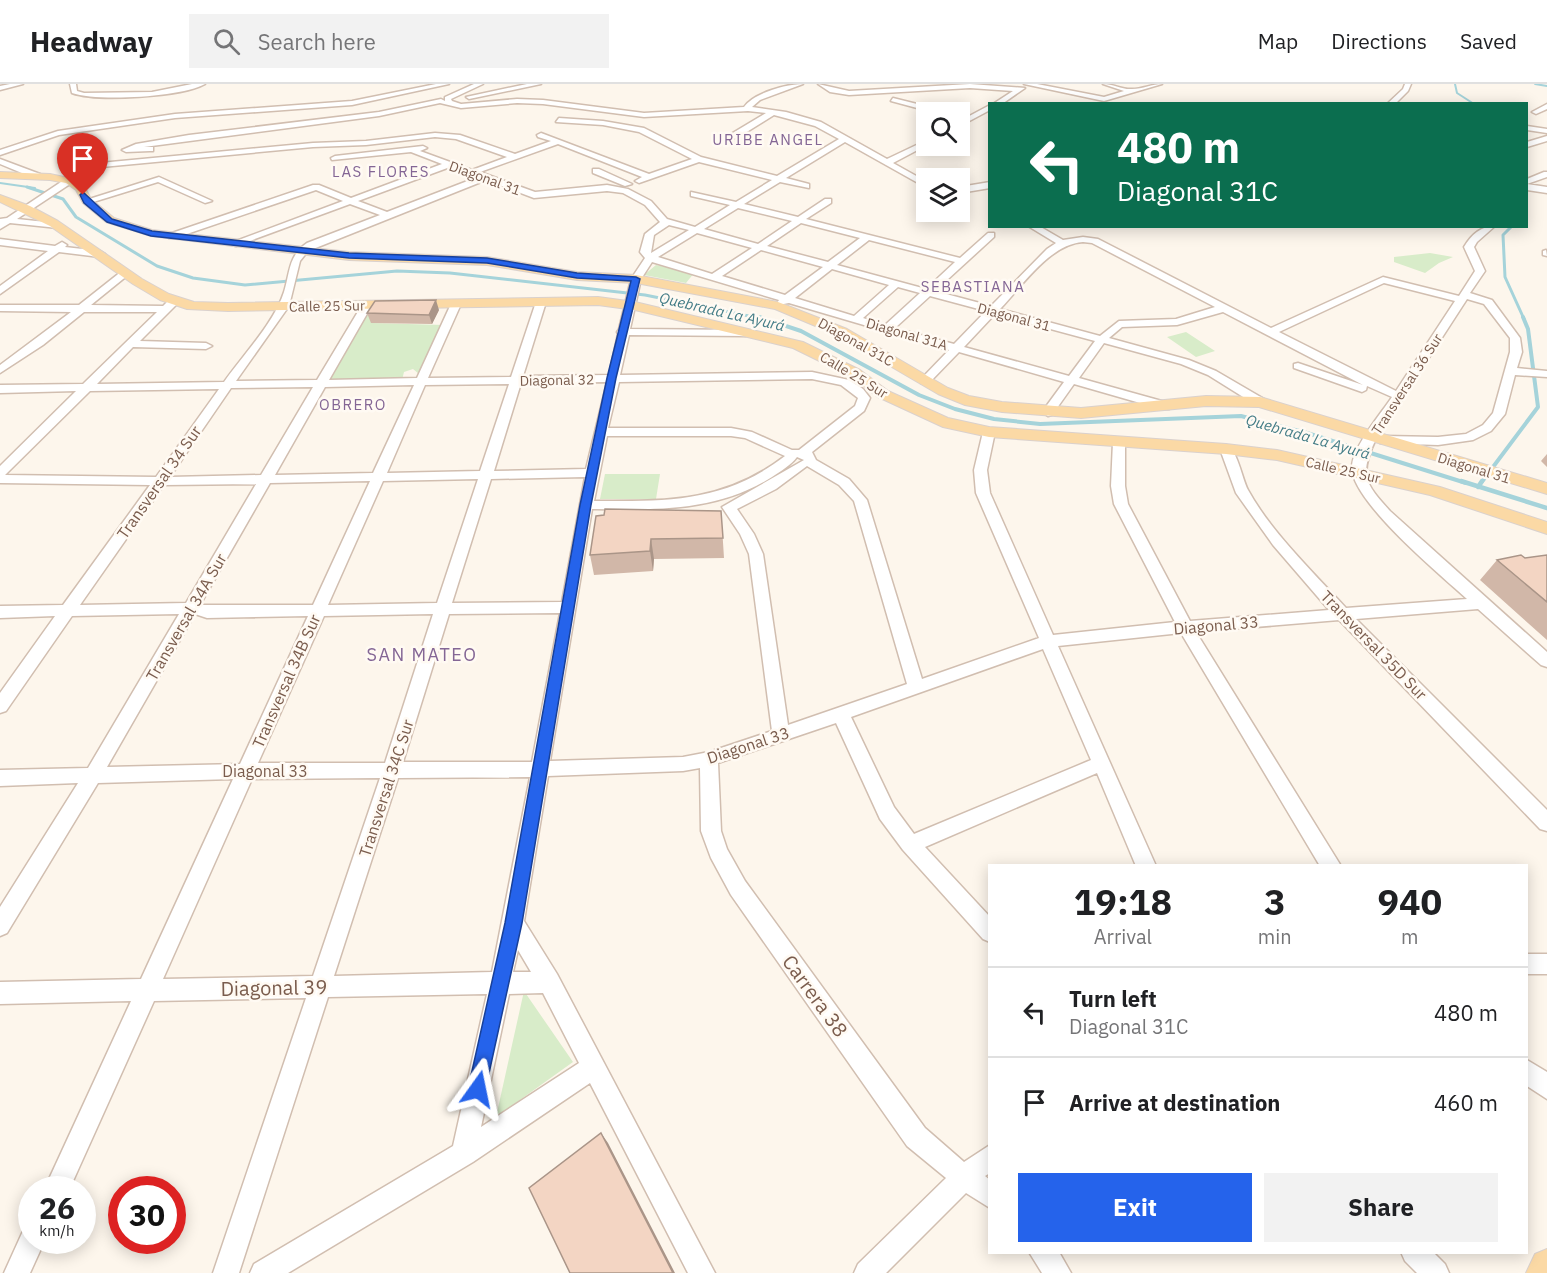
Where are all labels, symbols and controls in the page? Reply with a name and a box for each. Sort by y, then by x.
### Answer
search box [189,14,609,68]
text: Headway [30,23,153,60]
icon: search [210,25,243,58]
text: Search here [258,27,376,56]
text: Map [1258,27,1298,55]
text: Directions [1331,27,1427,55]
text: Saved [1460,27,1517,55]
map controls [916,102,970,222]
button: search [916,102,970,156]
text: 480 m [1117,120,1240,175]
icon: left [1018,126,1096,204]
district label: URIBE ANGEL [712,130,824,149]
pin [57,133,108,195]
icon: arrive [66,142,99,175]
street label: Diagonal 31 [447,157,523,199]
district label: LAS FLORES [332,162,430,181]
button: layers [916,168,970,222]
text: Diagonal 31C [1117,173,1278,208]
district label: SEBASTIANA [921,277,1025,296]
water label: Quebrada La Ayurá [658,288,787,335]
street label: Calle 25 Sur [289,296,365,316]
street label: Diagonal 31 [976,299,1052,335]
street label: Diagonal 31C [815,314,897,370]
street label: Diagonal 31A [864,314,950,354]
street label: Transversal 36 Sur [1368,330,1446,438]
street label: Calle 25 Sur [817,348,891,402]
street label: Diagonal 32 [519,370,595,390]
district label: OBRERO [319,395,387,414]
water label: Quebrada La Ayurá [1244,410,1373,463]
street label: Transversal 34 Sur [113,421,206,542]
street label: Diagonal 31 [1436,448,1512,488]
street label: Calle 25 Sur [1304,453,1382,487]
street label: Transversal 34A Sur [141,550,231,684]
street label: Transversal 35D Sur [1317,586,1431,704]
street label: Transversal 34B Sur [248,611,324,751]
street label: Diagonal 33 [1173,611,1259,639]
district label: SAN MATEO [367,643,478,666]
street label: Transversal 34C Sur [354,717,418,859]
street label: Diagonal 33 [704,722,792,768]
street label: Diagonal 33 [222,761,308,781]
text: 19:18 [1074,878,1172,925]
text: 3 [1264,878,1286,925]
text: 940 [1377,878,1442,925]
text: Arrival [1094,923,1152,950]
text: min [1258,923,1292,950]
text: m [1401,923,1419,950]
street label: Carrera 38 [776,949,854,1042]
street label: Diagonal 39 [220,973,328,1002]
text: Turn left [1069,984,1157,1013]
icon: left [1018,996,1051,1029]
text: 480 m [1434,998,1498,1027]
text: Diagonal 31C [1069,1013,1188,1040]
position arrow [446,1057,510,1121]
icon: arrive [1018,1086,1051,1119]
text: Arrive at destination [1069,1088,1280,1117]
text: 460 m [1434,1088,1498,1117]
button: Exit [1018,1173,1252,1242]
button: Share [1264,1173,1498,1242]
speed limit sign: 30 [108,1176,186,1254]
text: 26 [39,1188,75,1227]
text: km/h [39,1221,75,1240]

